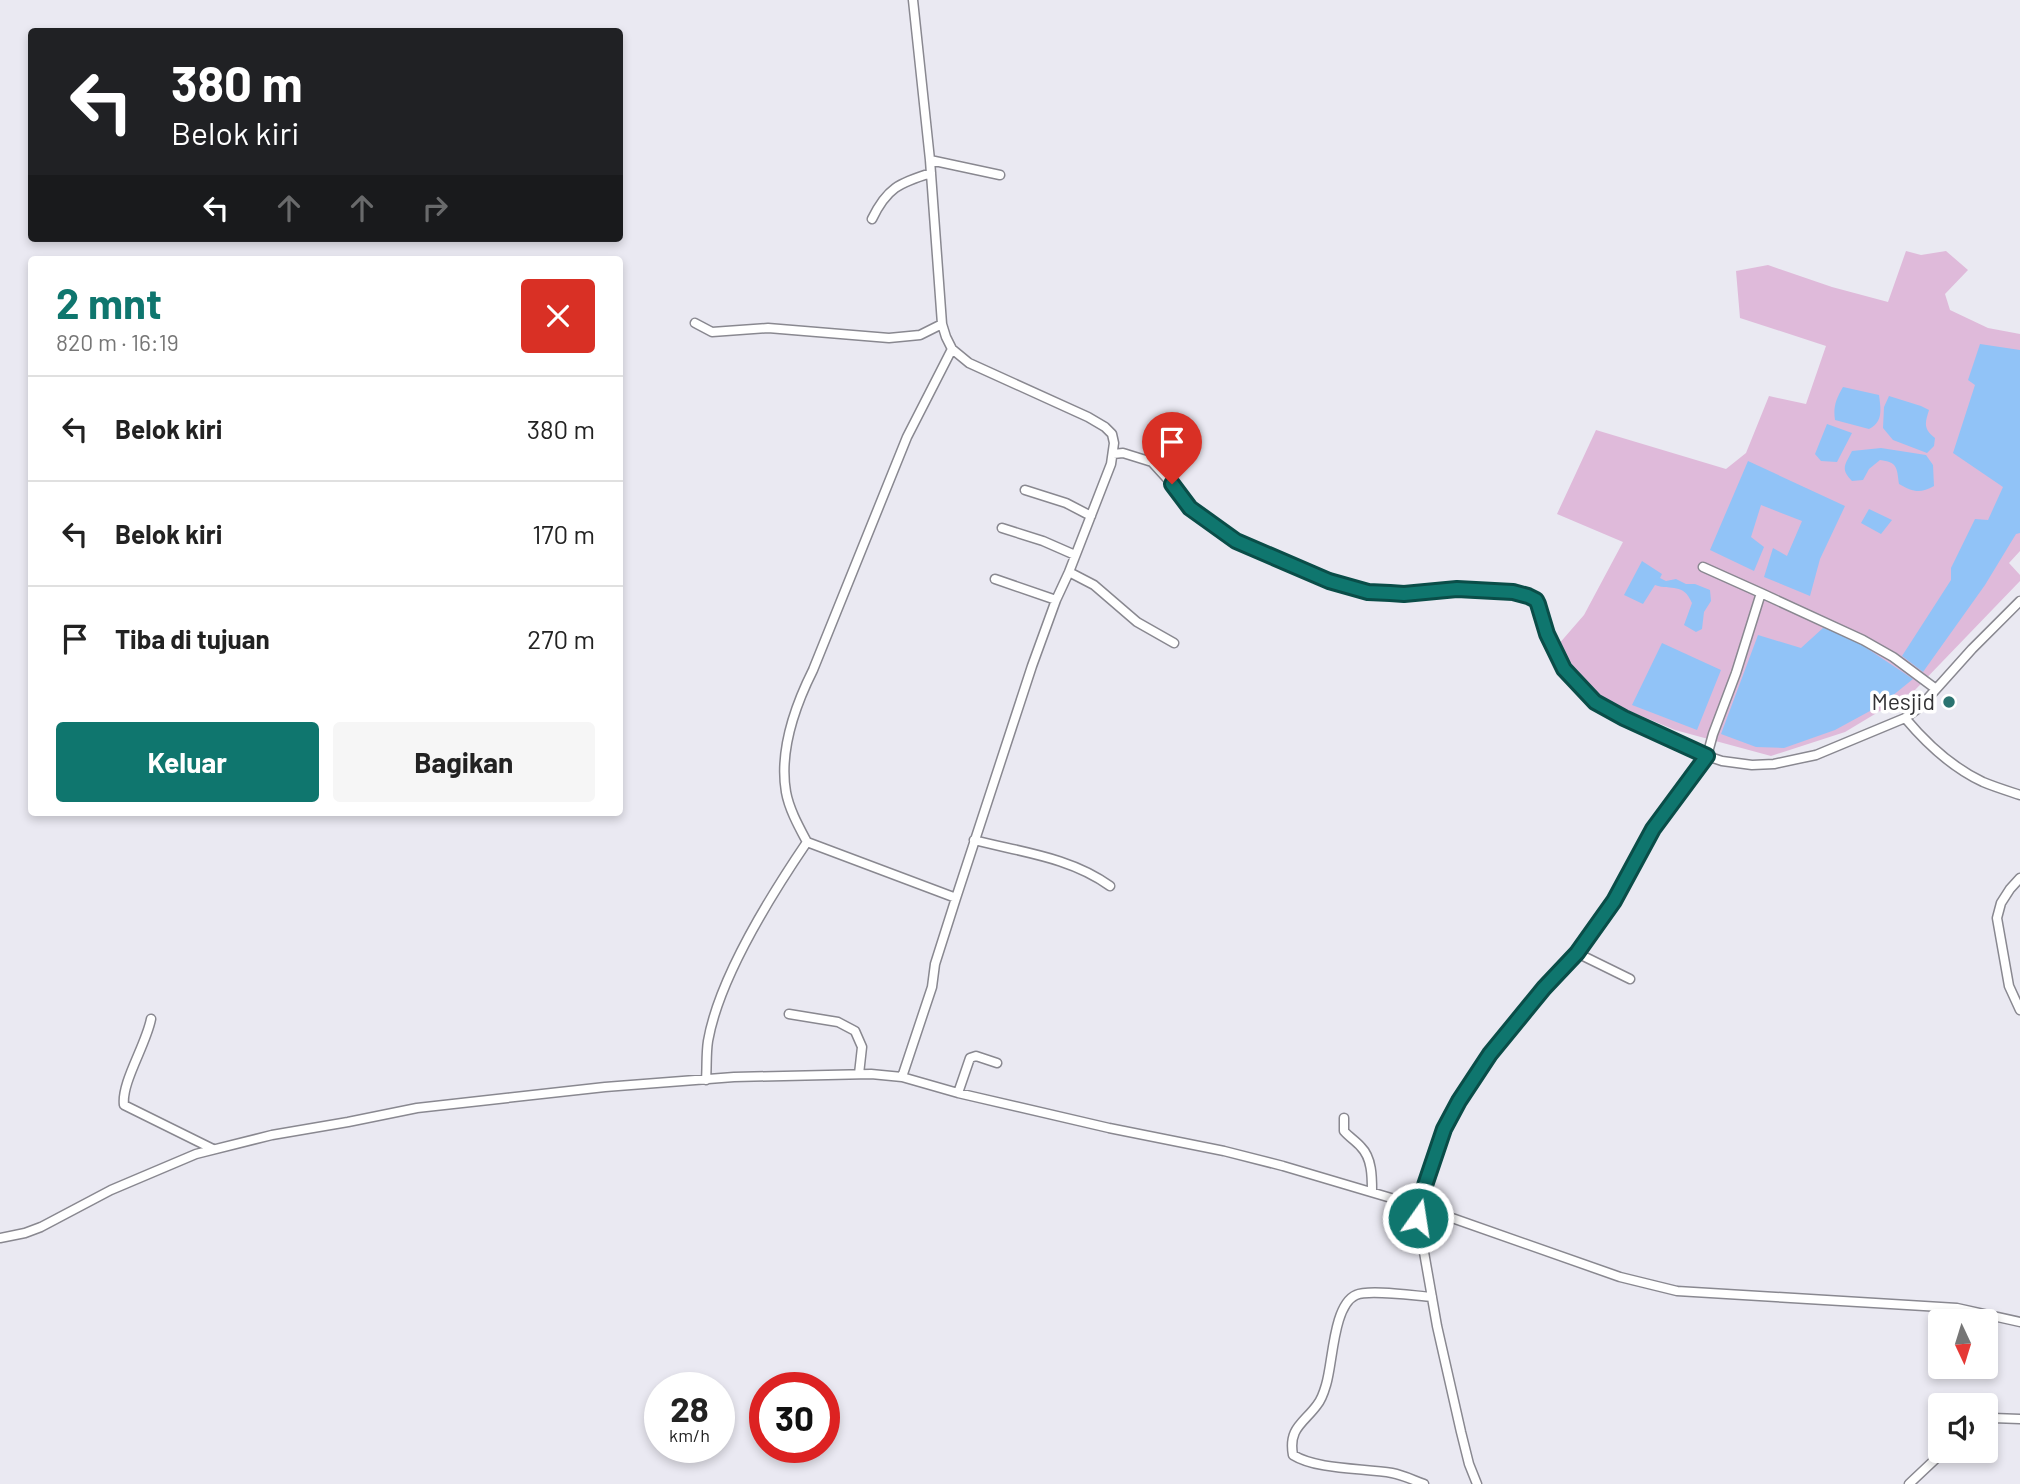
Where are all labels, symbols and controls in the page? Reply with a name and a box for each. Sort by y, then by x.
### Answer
text: 380 m [171,53,303,112]
icon: left [56,56,147,147]
text: Belok kiri [171,113,299,151]
icon: left [197,189,235,227]
icon: ahead [270,189,308,227]
icon: ahead [343,189,381,227]
icon: right [416,189,454,227]
text: 2 mnt [56,277,162,327]
button: close [521,279,595,353]
text: 820 m · 16:19 [56,328,179,356]
icon: left [56,410,94,448]
pin [1142,412,1202,484]
text: Belok kiri [115,413,222,444]
text: 380 m [527,413,595,444]
icon: arrive [1153,423,1191,461]
icon: left [56,515,94,553]
text: Belok kiri [115,518,222,549]
text: 170 m [532,518,595,549]
icon: arrive [56,620,94,658]
text: Tiba di tujuan [115,623,270,654]
text: 270 m [527,623,595,654]
place label: Mesjid [1871,687,1935,715]
marker: Mesjid [1941,694,1957,710]
button: Keluar [56,722,319,802]
button: Bagikan [333,722,595,802]
position arrow [1381,1181,1455,1255]
north arrow [1928,1309,1998,1379]
map controls [1928,1309,1998,1463]
speed limit sign: 30 [749,1372,840,1463]
text: 28 [670,1387,709,1429]
button: sound [1928,1393,1998,1463]
text: km/h [669,1424,710,1446]

